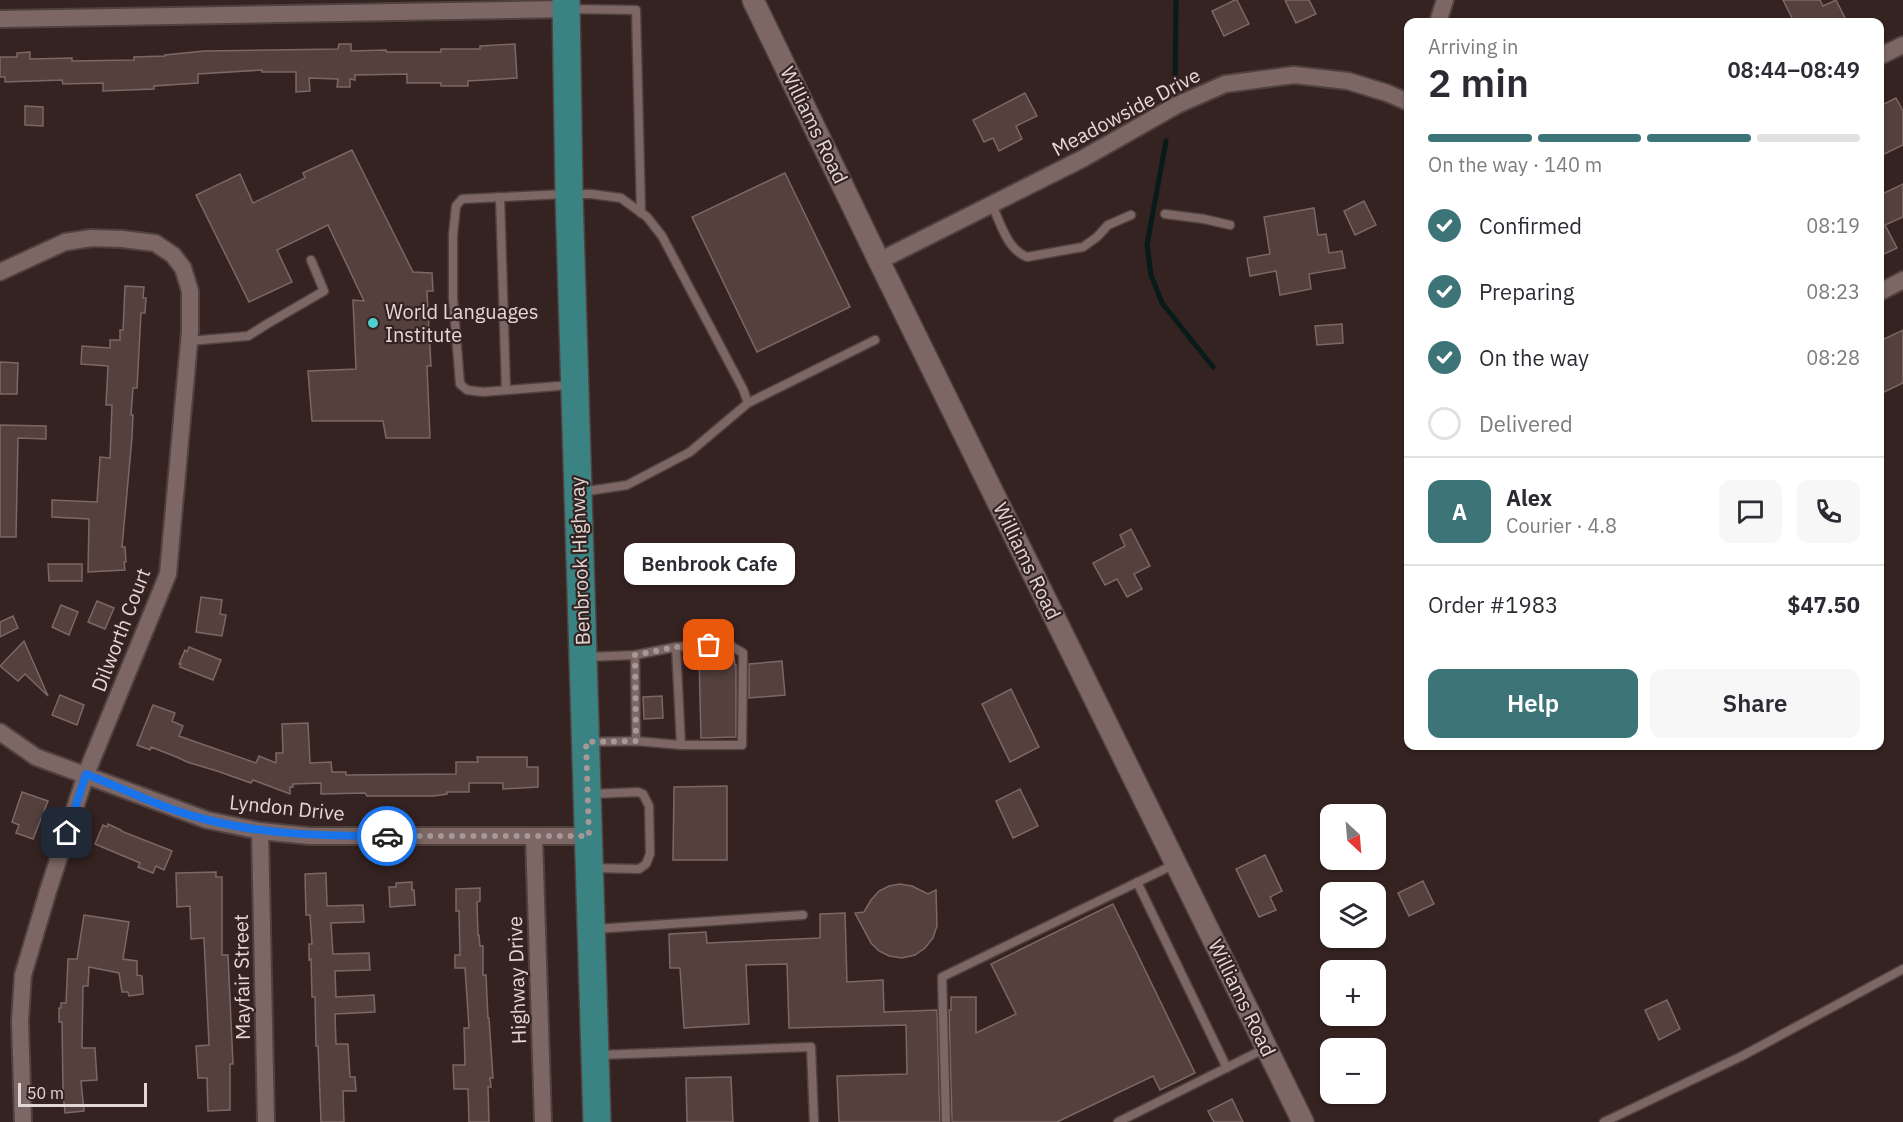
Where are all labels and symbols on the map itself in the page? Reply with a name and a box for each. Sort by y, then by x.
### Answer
street label: Meadowside Drive [1047,61,1205,162]
street label: Williams Road [774,62,854,188]
place label: World Languages Institute [385,298,539,348]
marker: World Languages Institute [366,316,380,330]
street label: Benbrook Highway [563,476,596,646]
street label: Williams Road [987,498,1067,624]
callout: Benbrook Cafe [624,543,795,585]
street label: Dilworth Court [85,564,156,695]
pin [683,619,734,670]
street label: Lyndon Drive [228,788,346,827]
north arrow [1320,804,1386,870]
courier [357,806,417,866]
pin [41,807,92,858]
street label: Mayfair Street [227,914,256,1040]
street label: Highway Drive [501,916,532,1044]
street label: Williams Road [1202,935,1282,1061]
scale bar [18,1080,147,1108]

